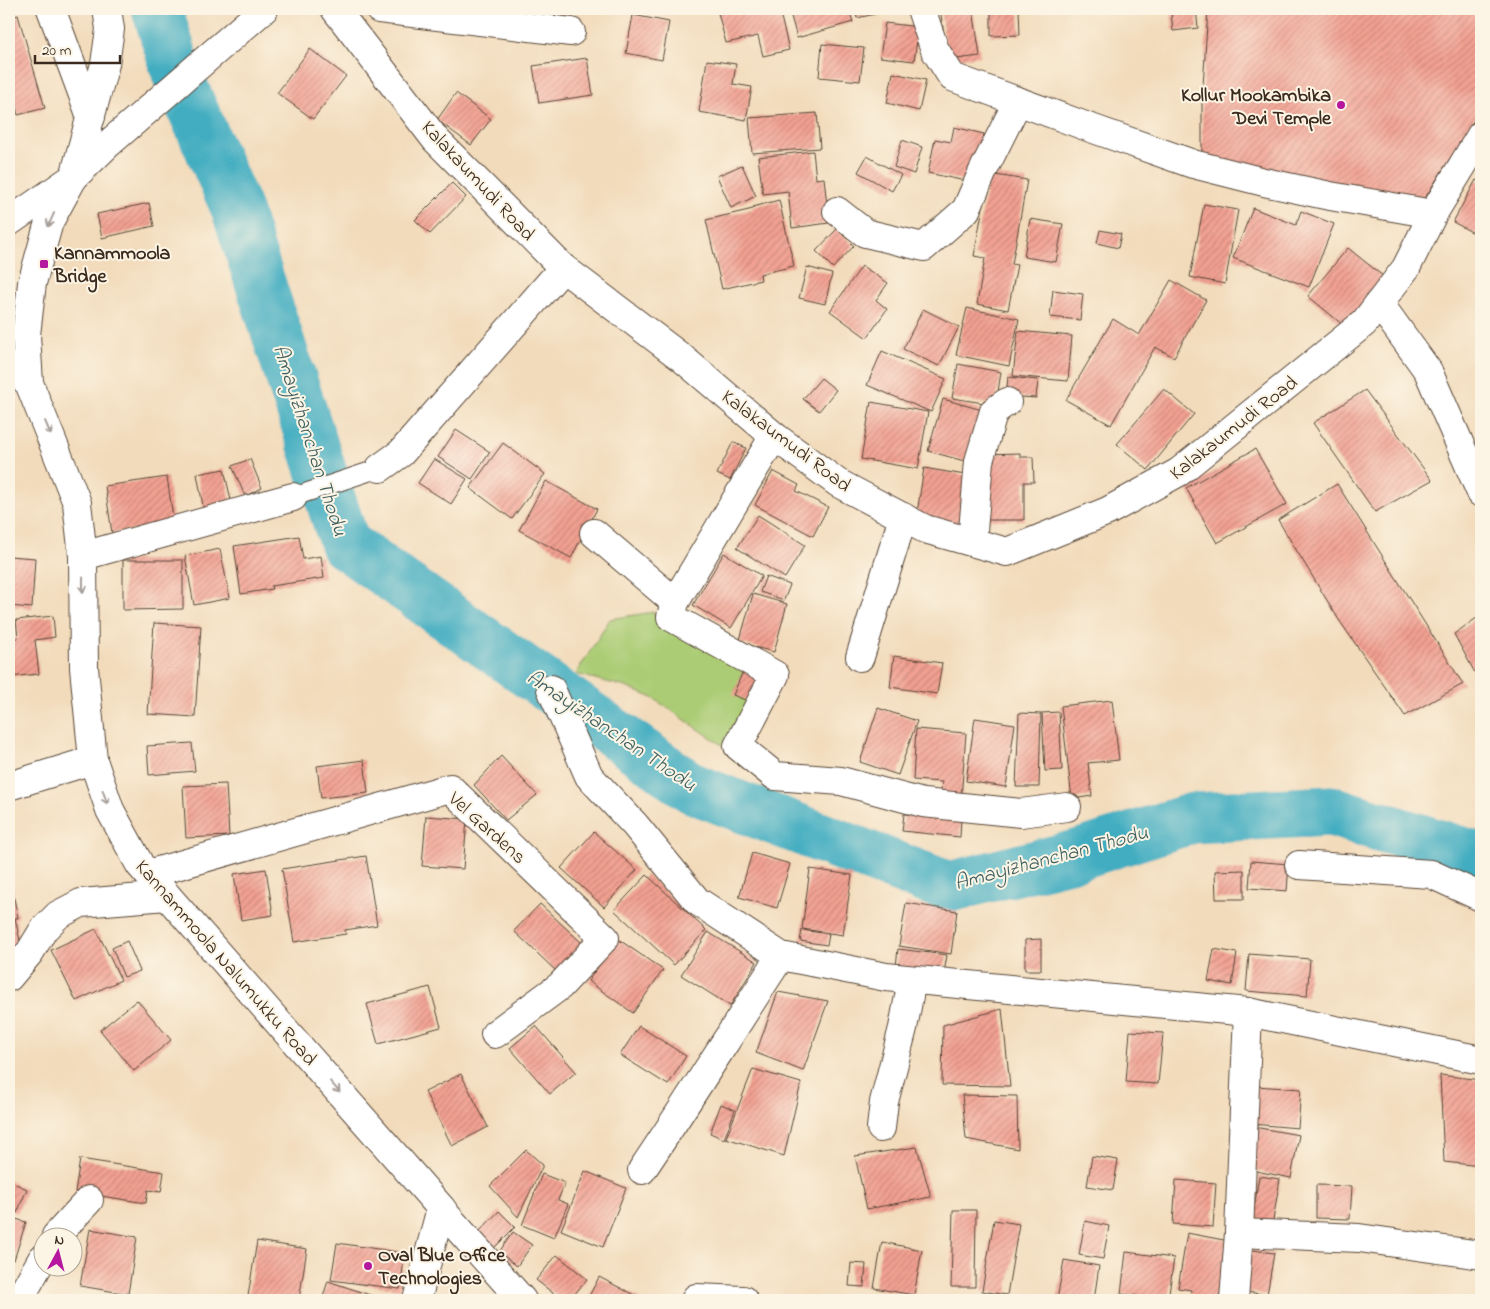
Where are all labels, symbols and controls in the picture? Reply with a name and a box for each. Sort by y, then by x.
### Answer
scale bar [35,32,120,64]
text: 20 m [42,40,72,62]
place label: Kollur Mookambika Devi Temple [1181,82,1332,134]
marker: Kollur Mookambika Devi Temple [1335,99,1347,111]
street label: Kalakaumudi Road [413,115,541,249]
one-way arrow [46,212,56,227]
place label: Kannammoola Bridge [53,240,171,293]
marker: Kannammoola Bridge [38,258,50,270]
water label: Amayizhanchan Thodu [264,341,354,540]
street label: Kalakaumudi Road [1164,370,1305,488]
street label: Kalakaumudi Road [715,384,856,500]
one-way arrow [44,420,54,435]
one-way arrow [78,576,88,592]
water label: Amayizhanchan Thodu [520,663,702,800]
street label: Vel Gardens [440,785,532,872]
one-way arrow [101,789,110,804]
water label: Amayizhanchan Thodu [951,819,1152,899]
street label: Kannammoola Nalumukku Road [127,854,323,1073]
one-way arrow [330,1081,341,1094]
north arrow [32,1226,82,1276]
text: N [53,1230,65,1252]
place label: Oval Blue Office Technologies [378,1242,506,1295]
marker: Oval Blue Office Technologies [362,1260,374,1272]

